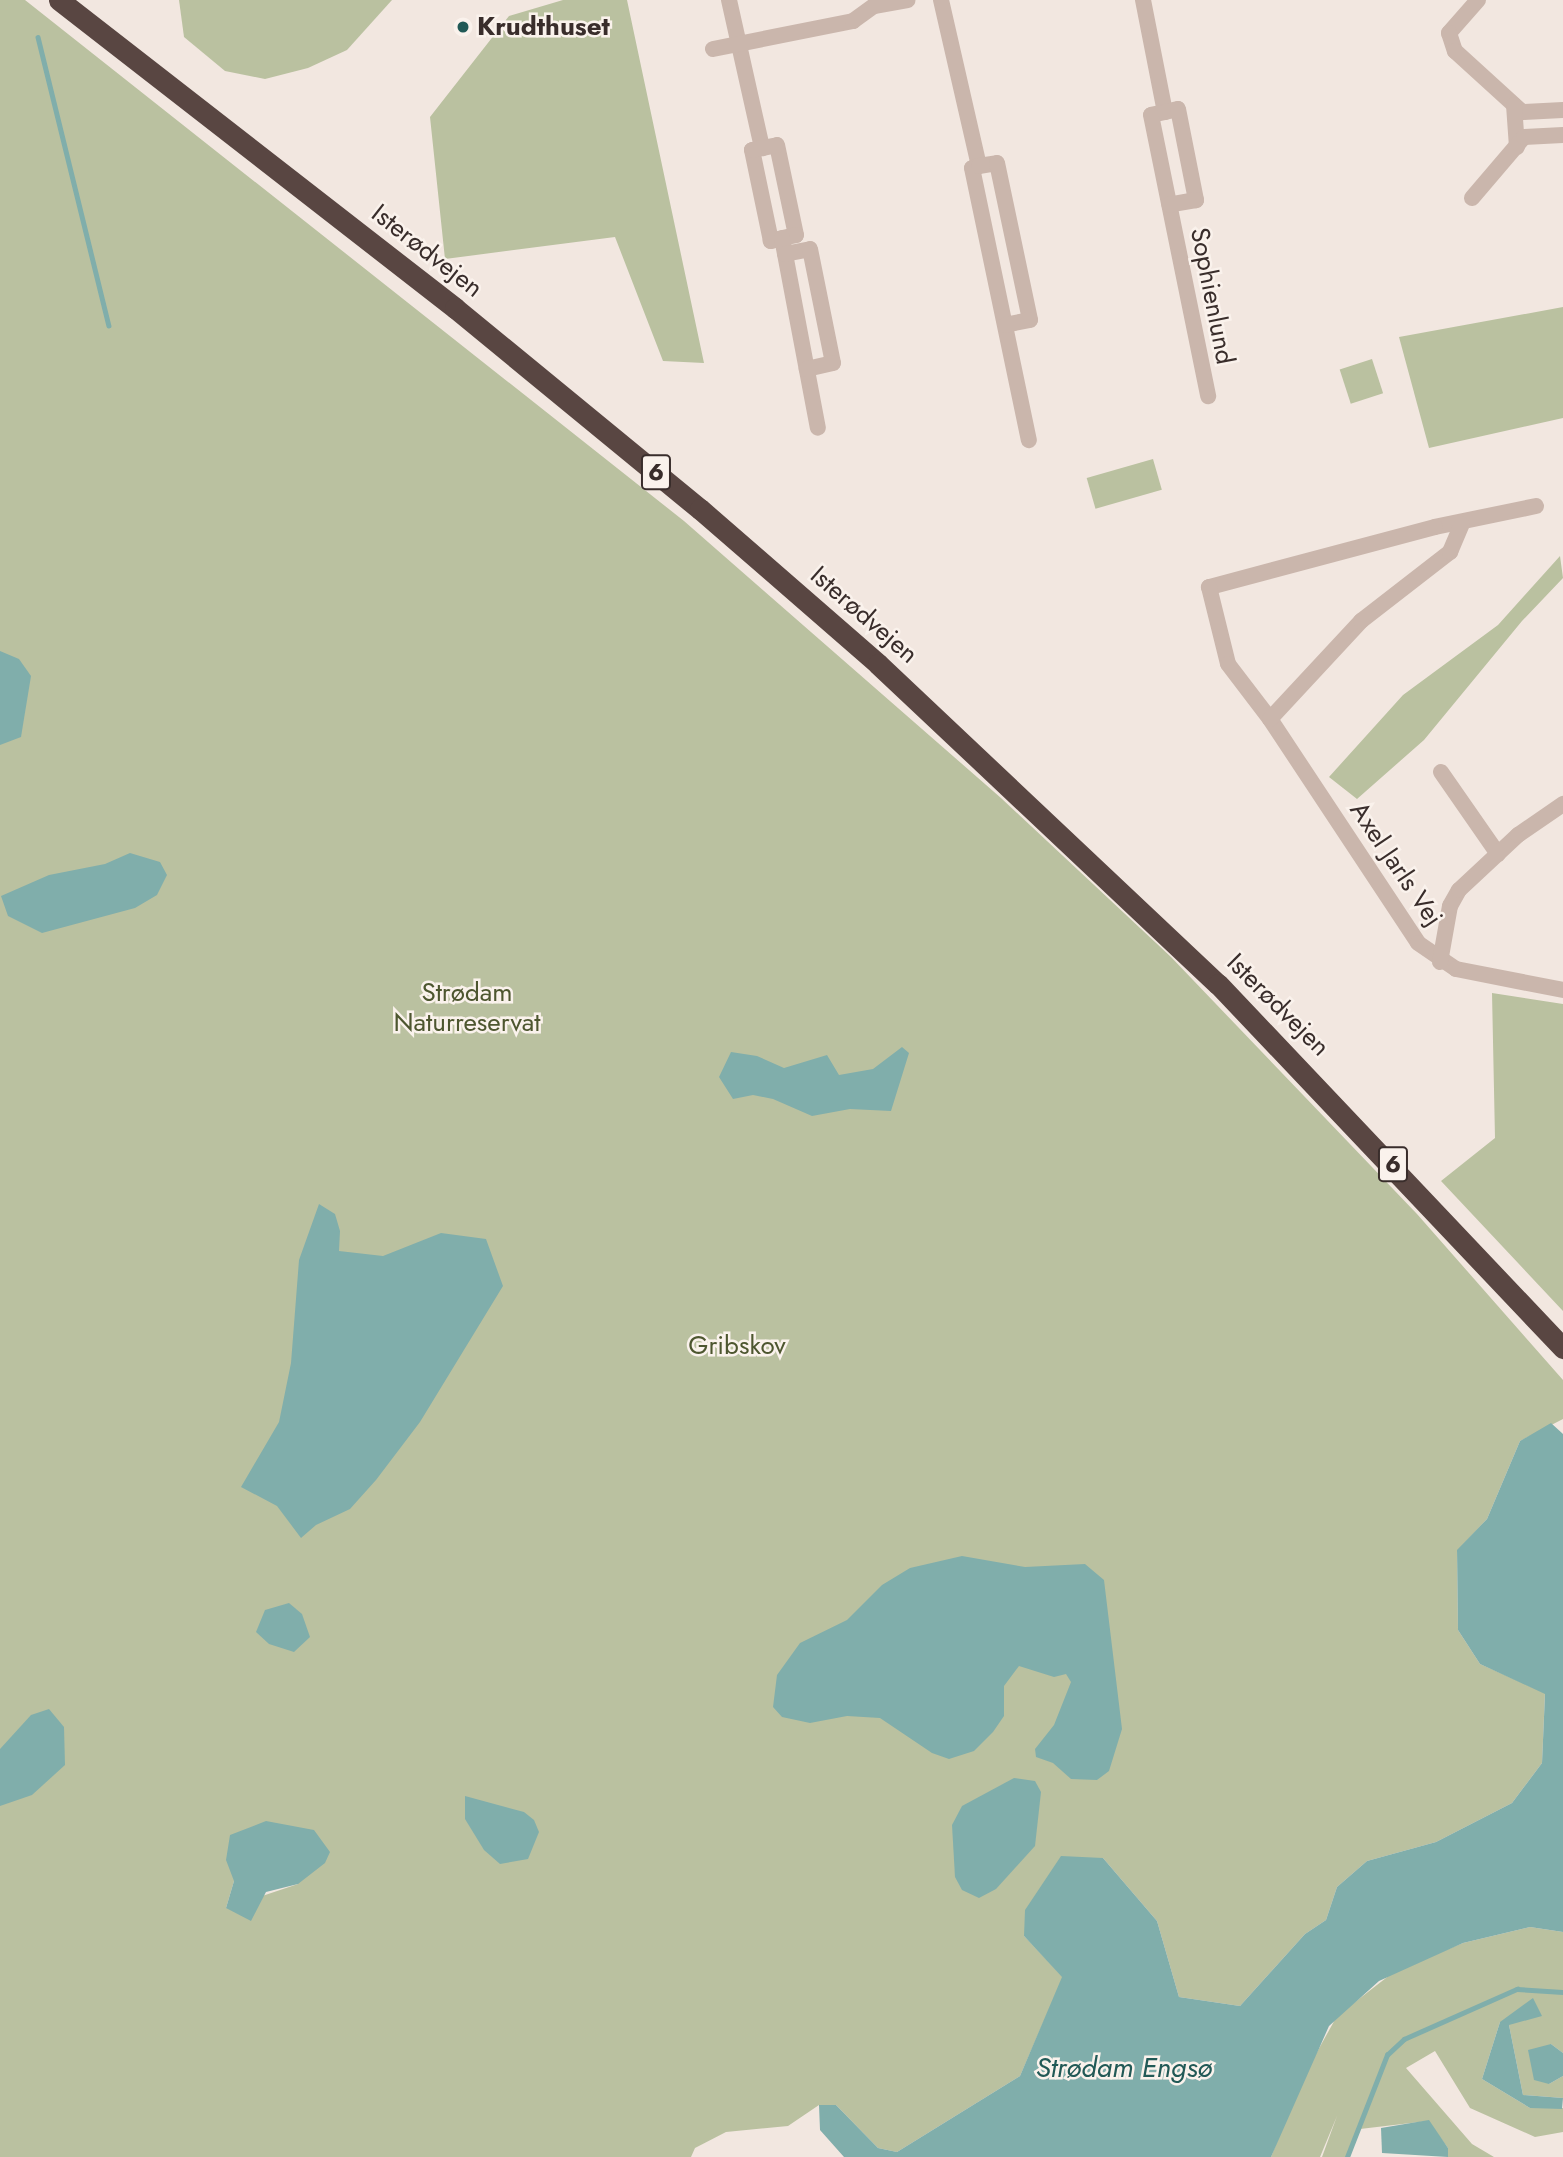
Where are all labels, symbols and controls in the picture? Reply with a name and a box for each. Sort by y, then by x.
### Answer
place label: Krudthuset [477,11,610,43]
marker: Krudthuset [455,19,471,35]
street label: Isterødvejen [365,198,489,304]
street label: Sophienlund [1183,225,1241,367]
road number: 6 [640,452,672,492]
street label: Isterødvejen [804,560,924,670]
street label: Axel Jarls Vej [1343,796,1449,932]
street label: Isterødvejen [1220,947,1336,1063]
park label: Strødam Naturreservat [393,977,541,1038]
road number: 6 [1377,1144,1409,1184]
park label: Gribskov [688,1330,786,1362]
water label: Strødam Engsø [1036,2051,1212,2085]

